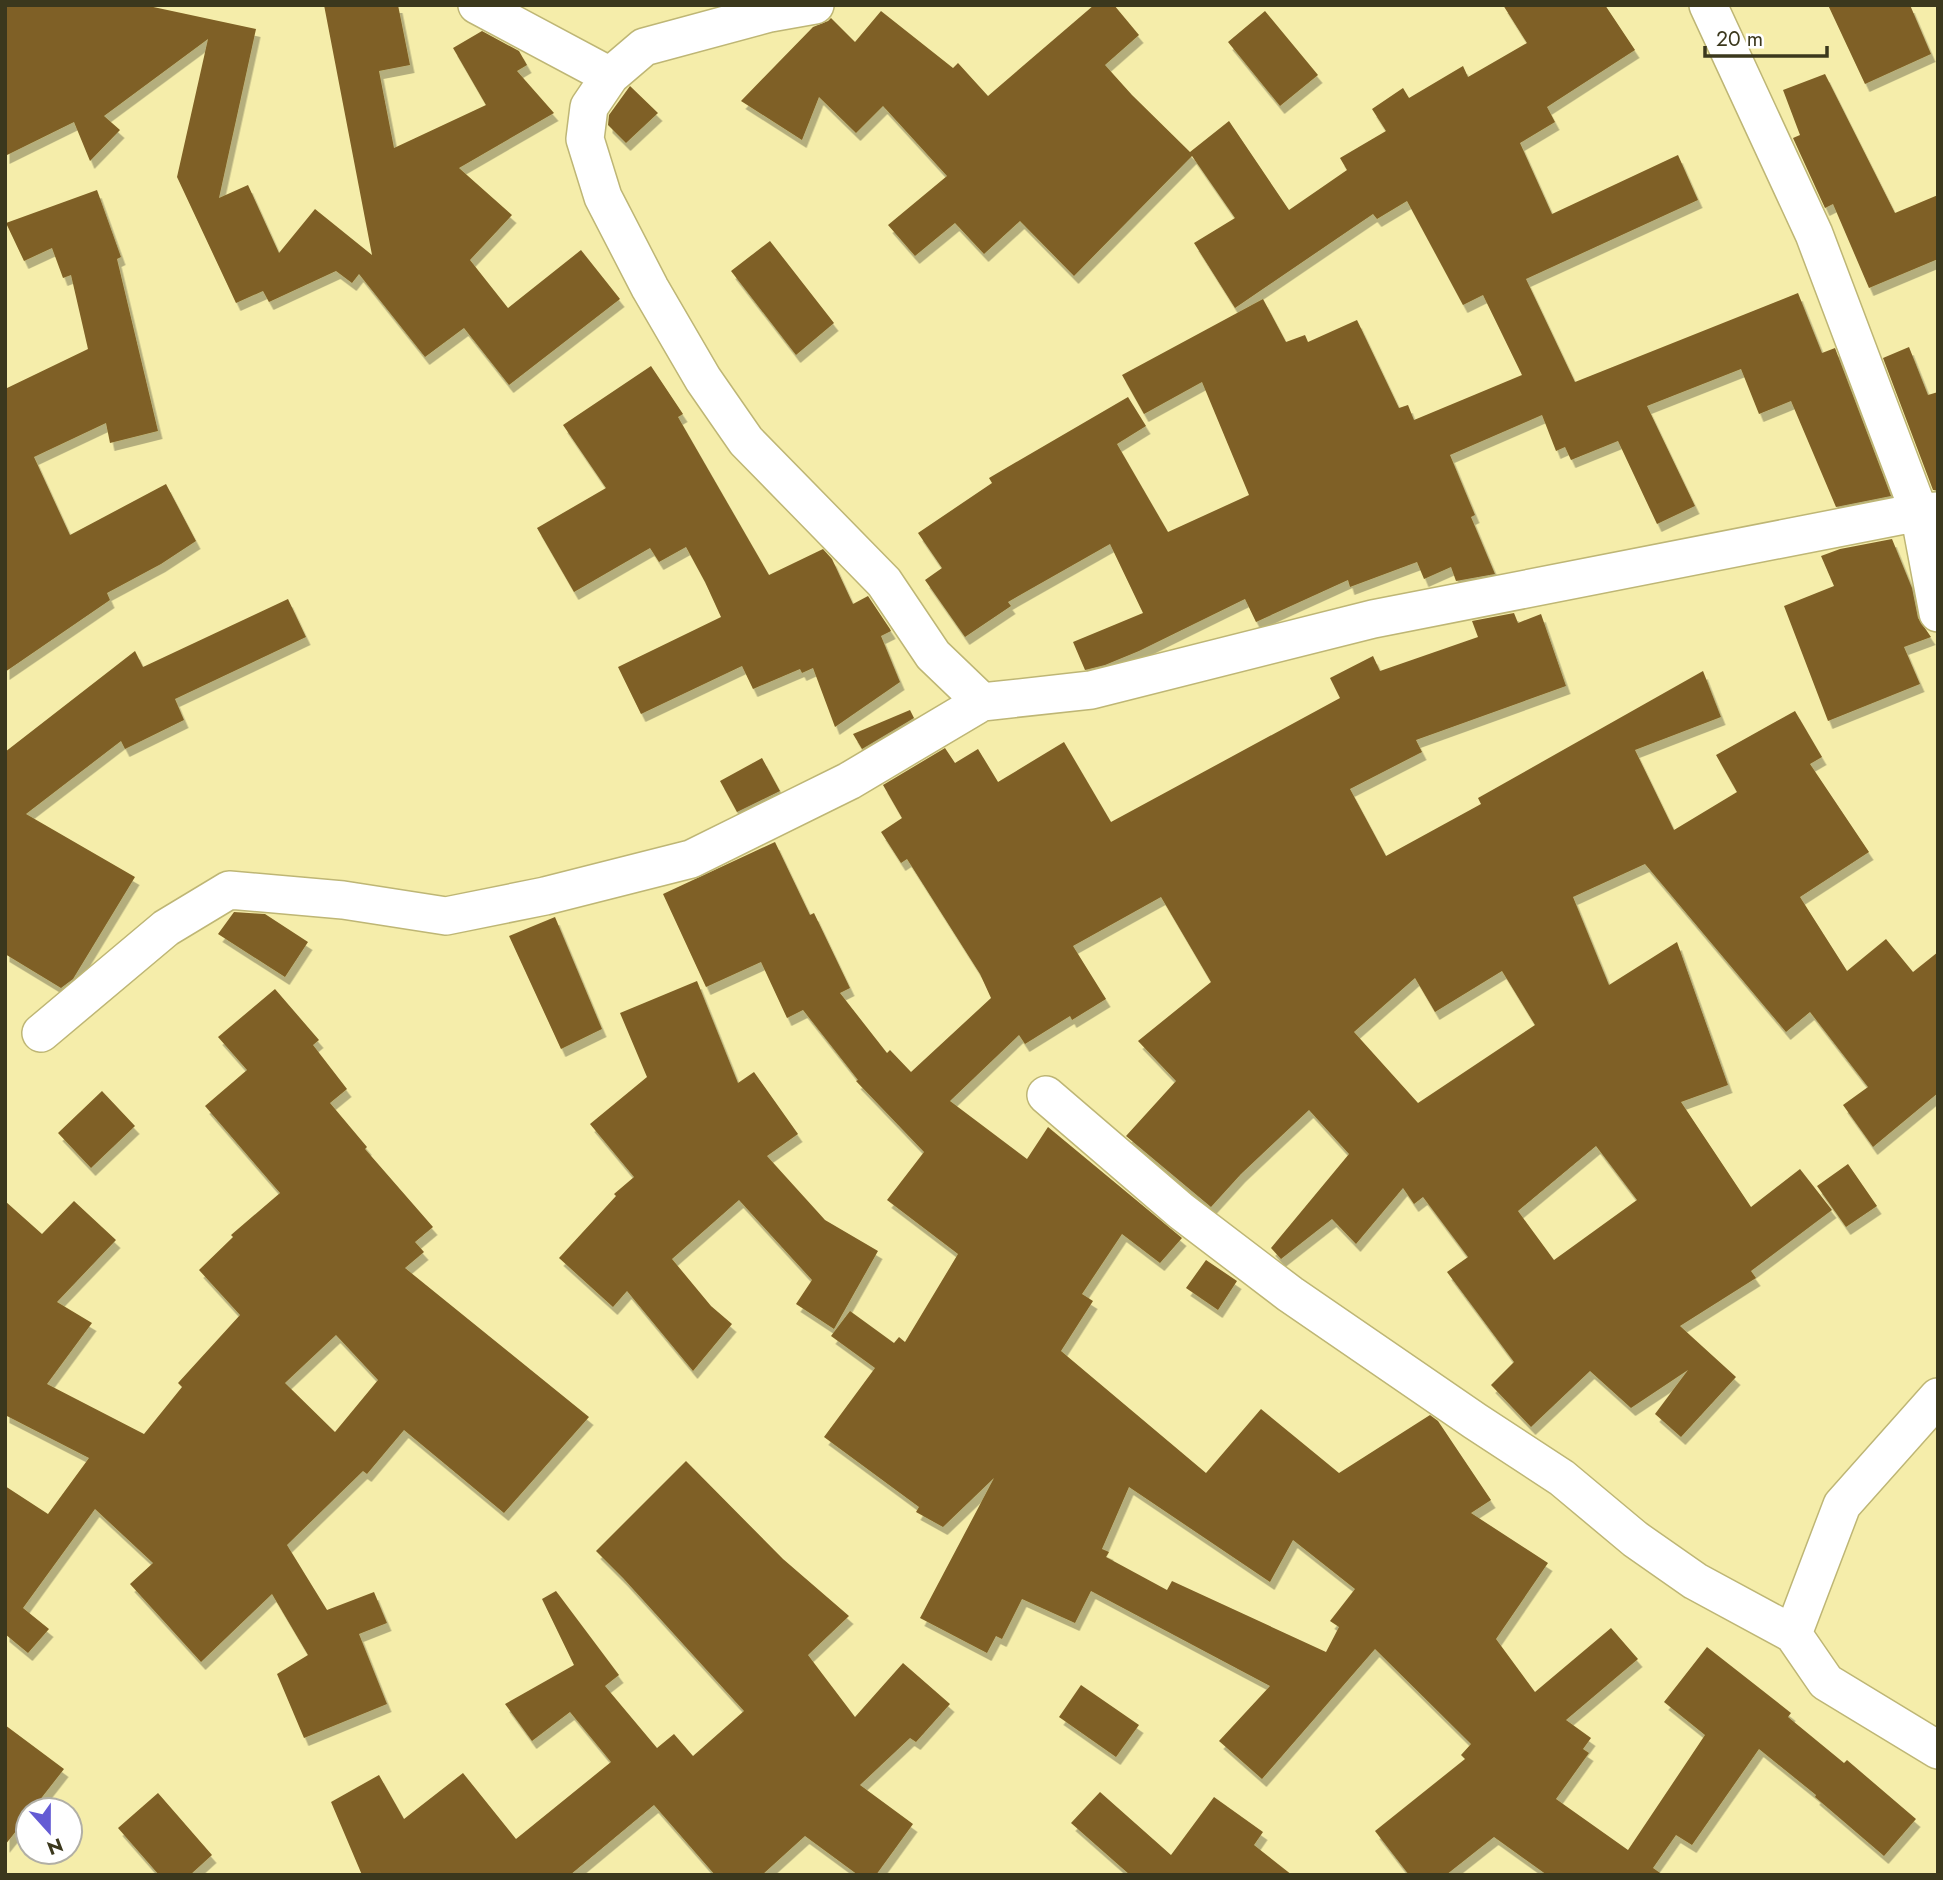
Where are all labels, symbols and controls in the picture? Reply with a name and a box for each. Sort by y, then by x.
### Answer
scale bar [1705,14,1828,58]
text: 20 m [1716,24,1763,54]
north arrow [14,1796,84,1866]
text: N [43,1831,67,1862]

